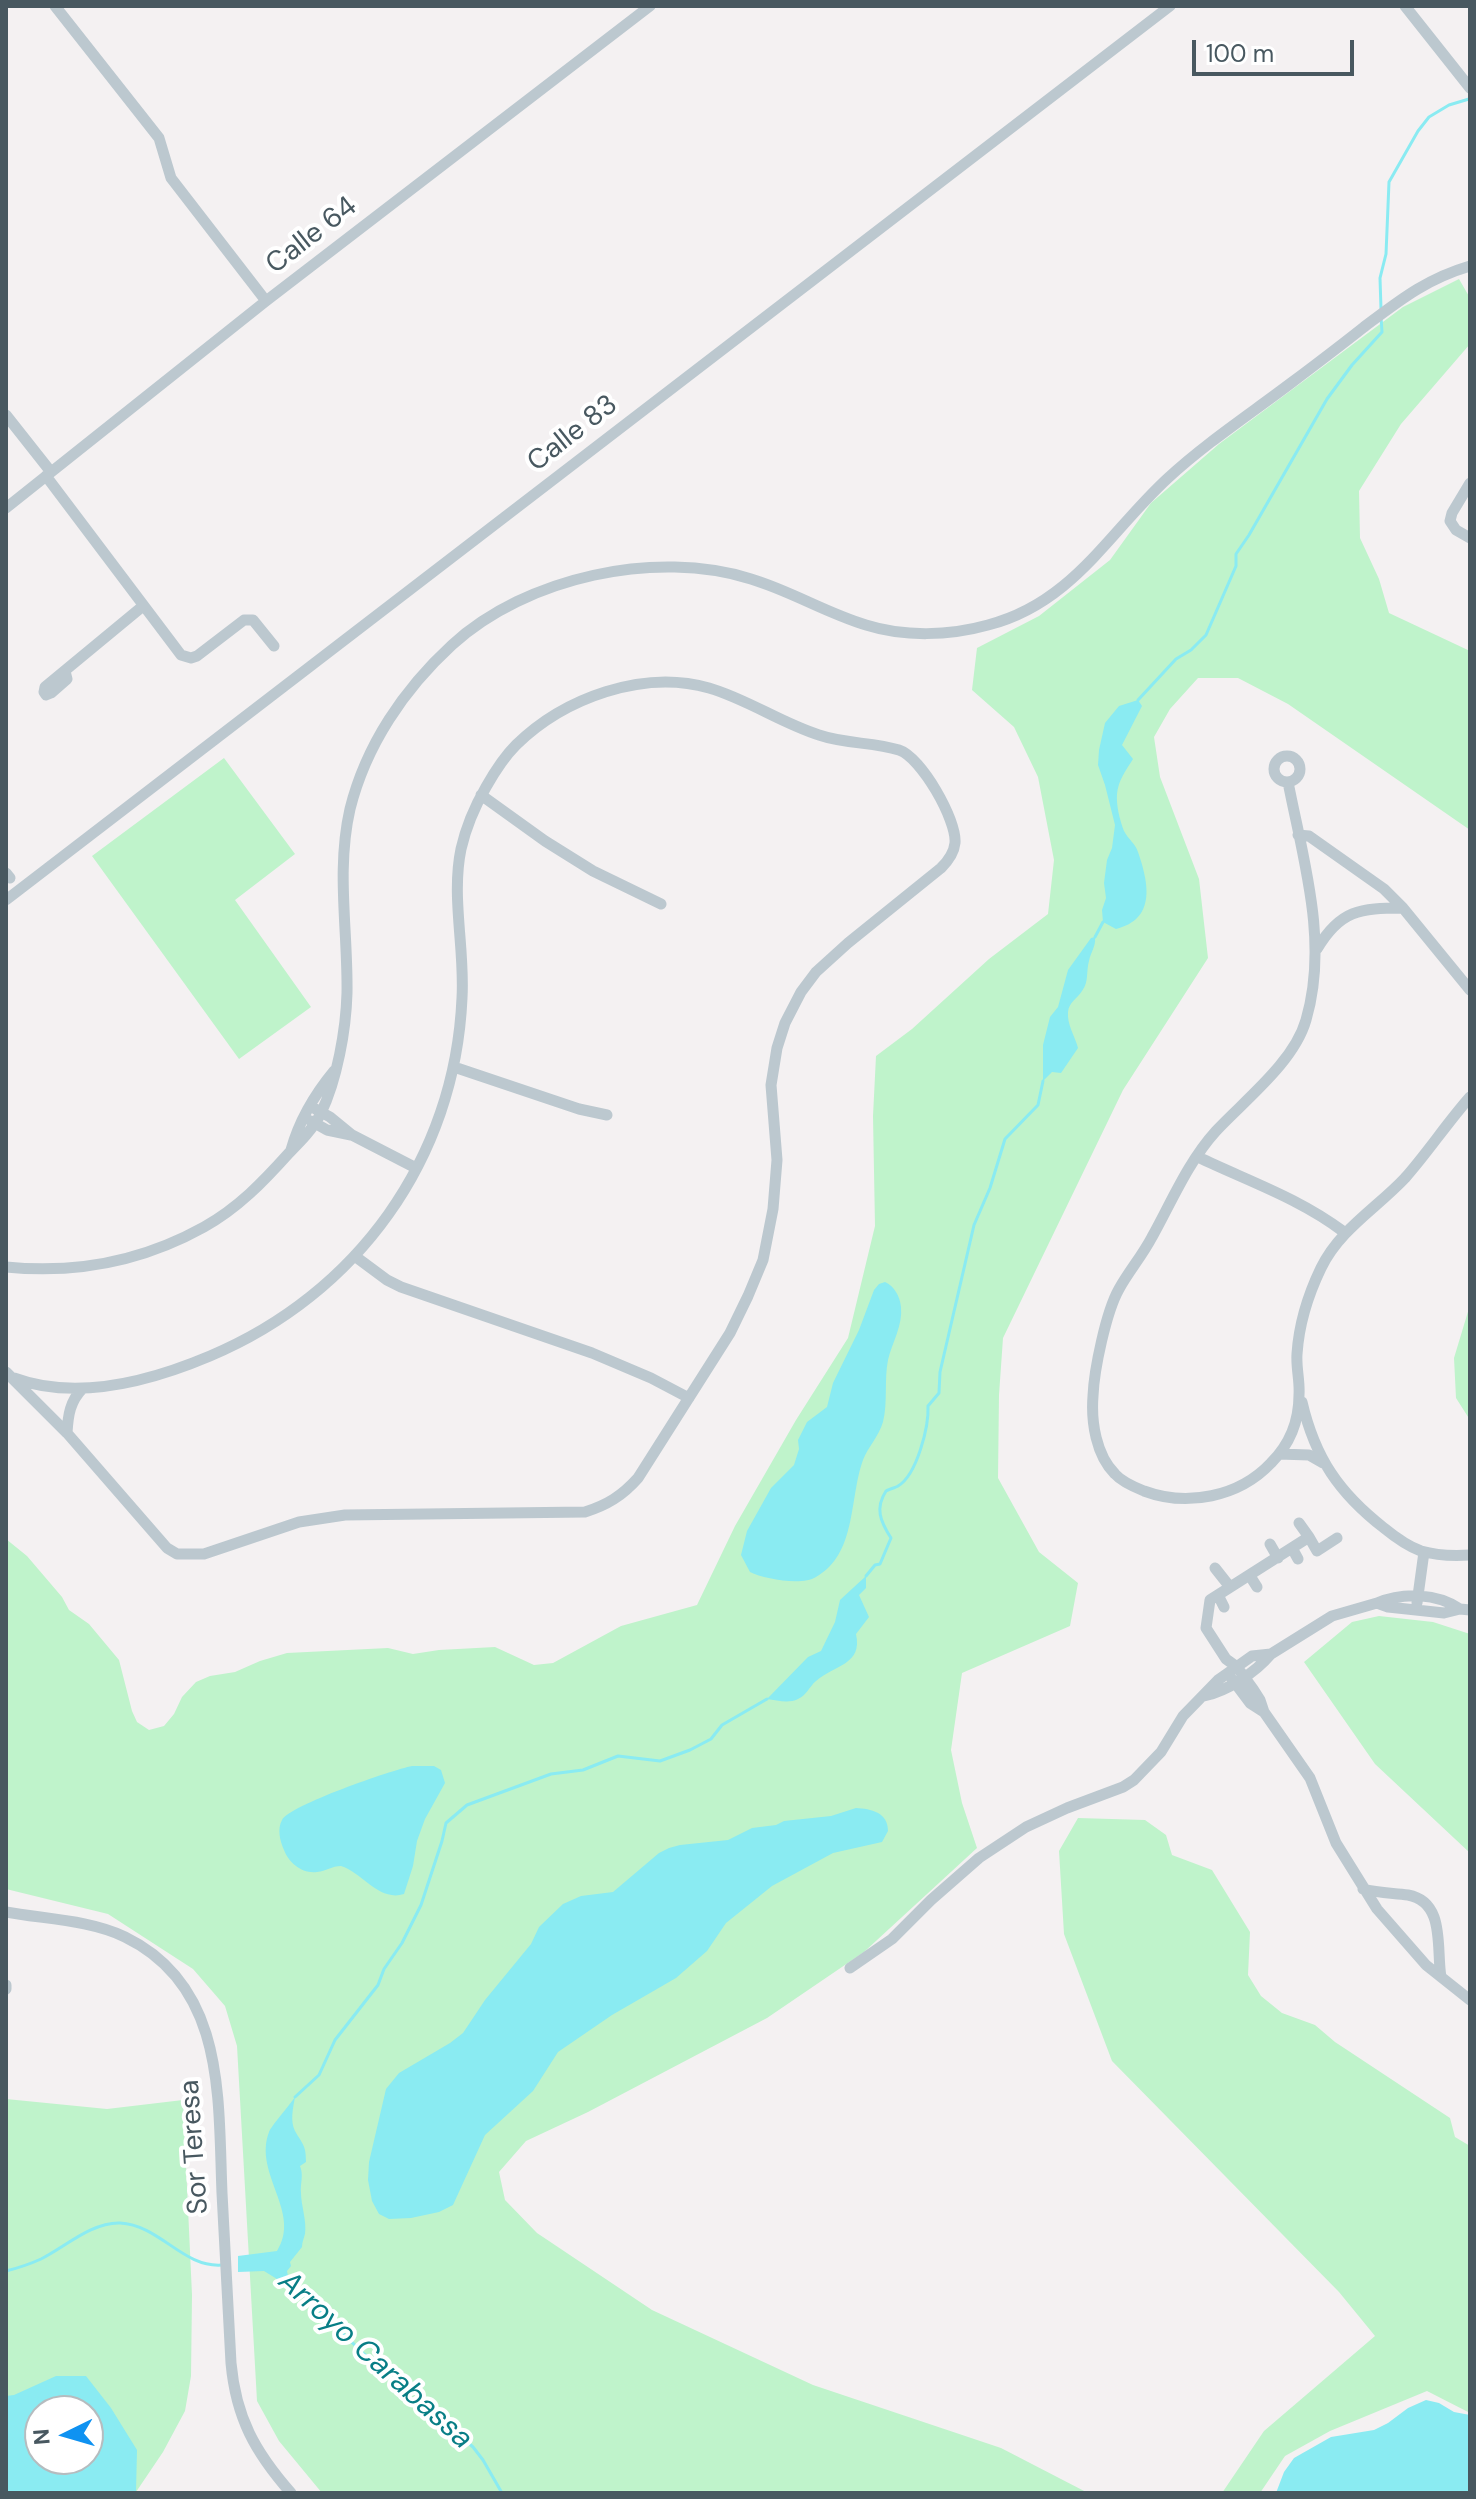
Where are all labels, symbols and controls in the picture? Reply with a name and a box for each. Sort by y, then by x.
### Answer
scale bar [1196,24,1358,74]
text: 100 m [1206,38,1274,69]
street label: Calle 64 [260,190,364,282]
street label: Calle 83 [521,389,625,479]
street label: Sor Teresa [174,2079,216,2215]
water label: Arroyo Carabassa [271,2264,479,2458]
north arrow [24,2395,104,2475]
text: N [26,2428,57,2446]

